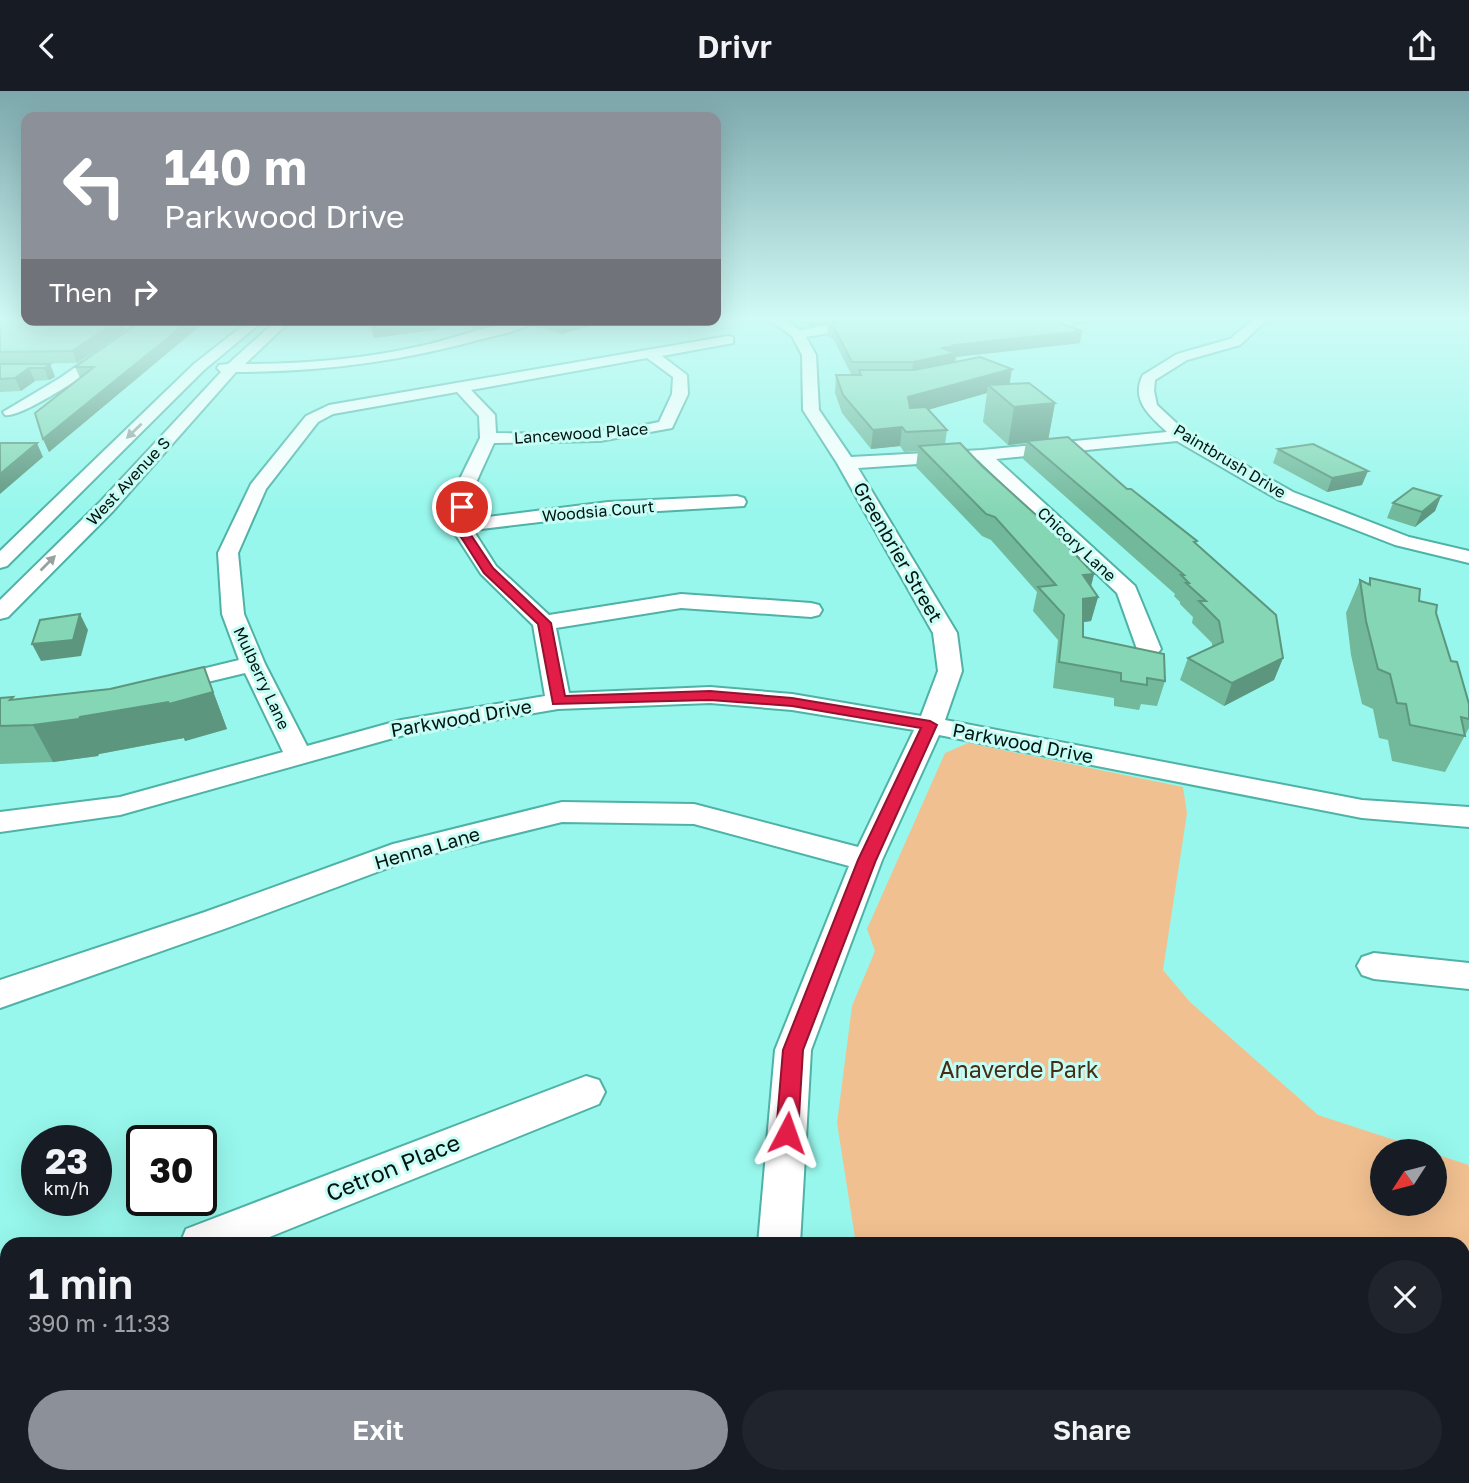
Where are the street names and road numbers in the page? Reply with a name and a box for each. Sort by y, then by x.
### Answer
street label: Lancewood Place [513,418,649,448]
street label: Paintbrush Drive [1170,420,1290,502]
street label: West Avenue S [82,433,174,529]
street label: Greenbrier Street [849,478,948,626]
street label: Woodsia Court [541,496,655,526]
street label: Chicory Lane [1033,502,1121,586]
street label: Mulberry Lane [229,623,295,733]
street label: Parkwood Drive [389,694,533,741]
street label: Parkwood Drive [951,718,1095,767]
street label: Henna Lane [371,821,482,874]
street label: Cetron Place [322,1128,464,1207]

